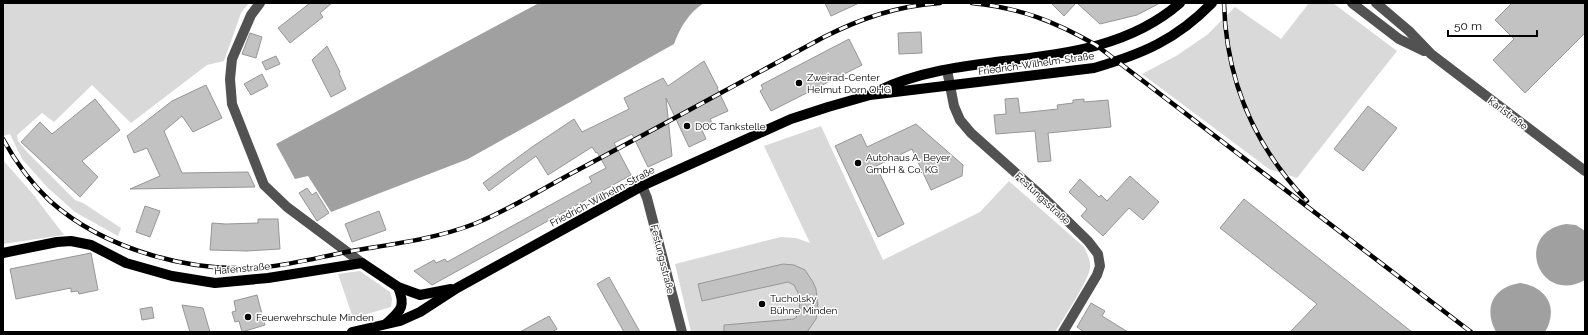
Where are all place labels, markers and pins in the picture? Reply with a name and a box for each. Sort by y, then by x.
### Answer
place label: Zweirad-Center Helmut Dorn OHG [807,72,891,95]
marker: Zweirad-Center Helmut Dorn OHG [794,78,804,88]
marker: DOC Tankstelle [682,121,692,131]
place label: DOC Tankstelle [695,121,766,132]
place label: Autohaus A. Beyer GmbH & Co. KG [866,152,951,175]
marker: Autohaus A. Beyer GmbH & Co. KG [853,158,863,168]
place label: Tucholsky Bühne Minden [770,293,838,316]
marker: Tucholsky Bühne Minden [757,299,767,309]
marker: Feuerwehrschule Minden [243,312,253,322]
place label: Feuerwehrschule Minden [256,312,374,323]

